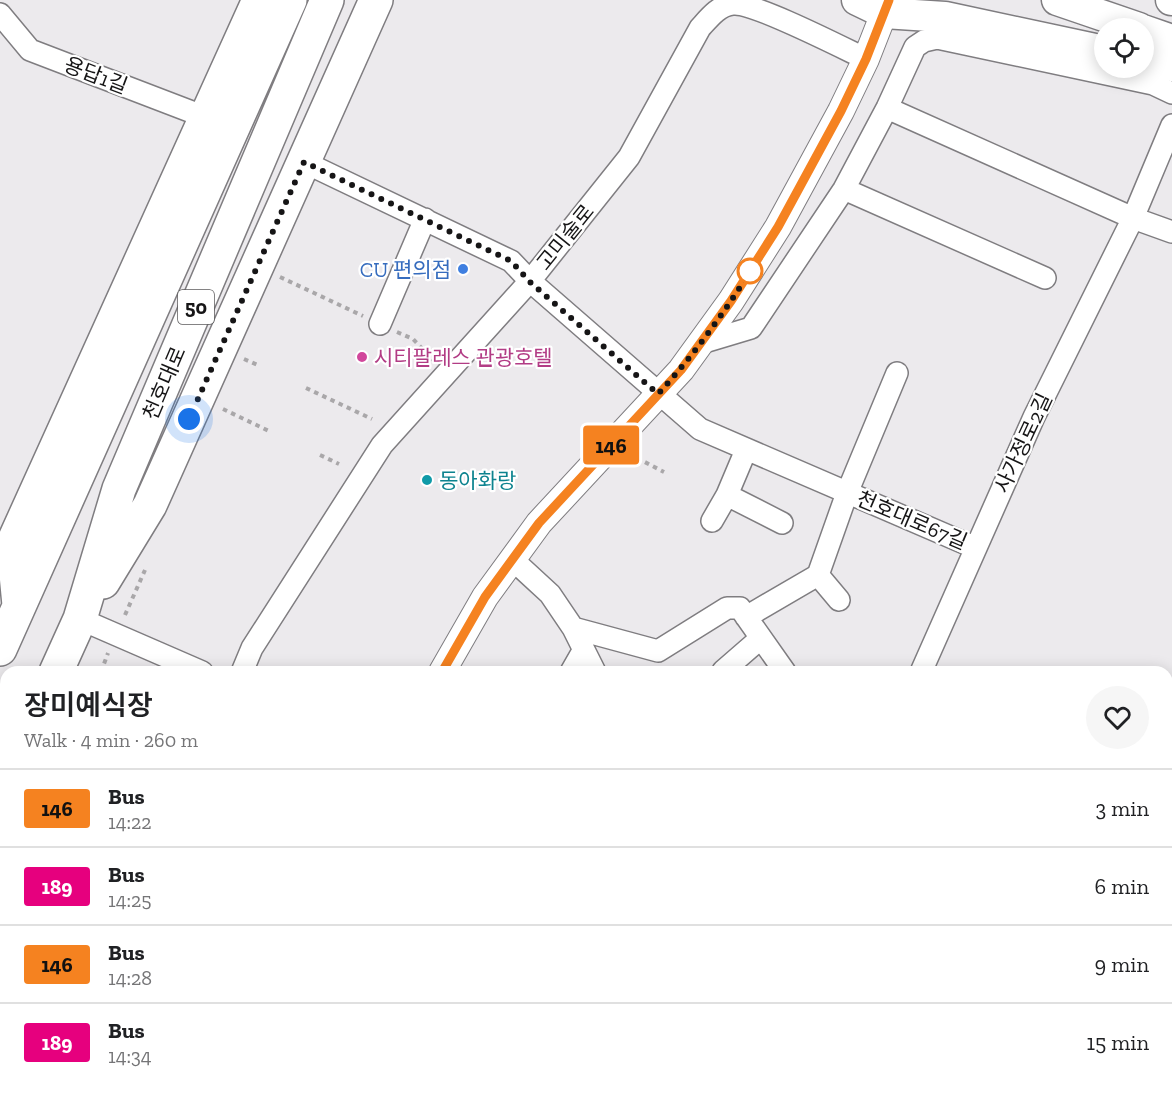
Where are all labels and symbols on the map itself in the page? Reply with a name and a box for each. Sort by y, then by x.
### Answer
street label: 용답1길 [61,51,131,99]
street label: 고미술로 [531,199,599,275]
place label: CU 편의점 [360,257,451,282]
unlabelled marker [737,258,763,284]
marker: CU 편의점 [456,262,470,276]
road number: 50 [178,290,214,324]
street label: 천호대로 [137,343,191,423]
place label: 시티팔레스 관광호텔 [374,345,553,370]
marker: 시티팔레스 관광호텔 [355,350,369,364]
street label: 사가정로2길 [989,389,1057,497]
your location [174,404,204,434]
line badge: 146 [576,426,646,464]
place label: 동아화랑 [439,468,516,493]
marker: 동아화랑 [420,473,434,487]
street label: 천호대로67길 [853,486,971,554]

